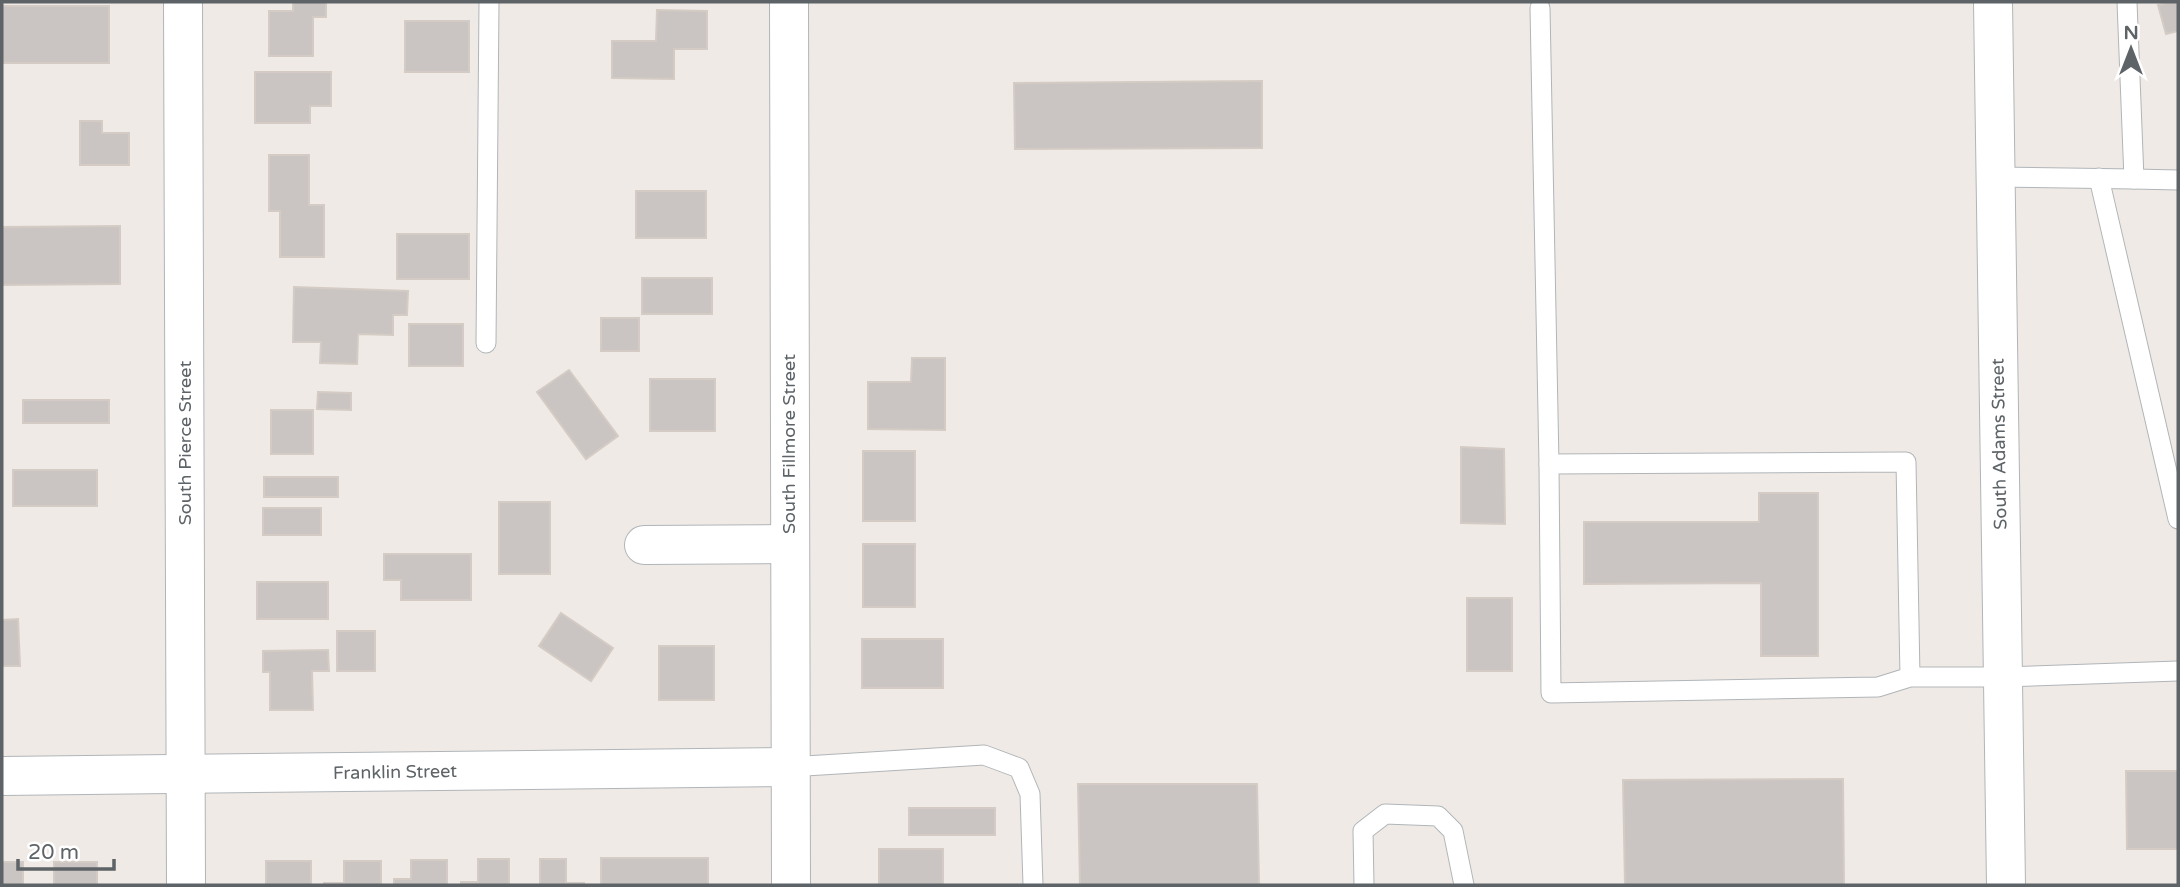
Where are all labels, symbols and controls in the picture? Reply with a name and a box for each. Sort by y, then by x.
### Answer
north arrow [2096,14,2166,84]
text: N [2123,22,2139,44]
street label: South Fillmore Street [778,354,800,534]
street label: South Adams Street [1987,358,2011,530]
street label: South Pierce Street [174,361,196,525]
street label: Franklin Street [333,760,457,784]
scale bar [18,828,114,872]
text: 20 m [28,840,79,865]

